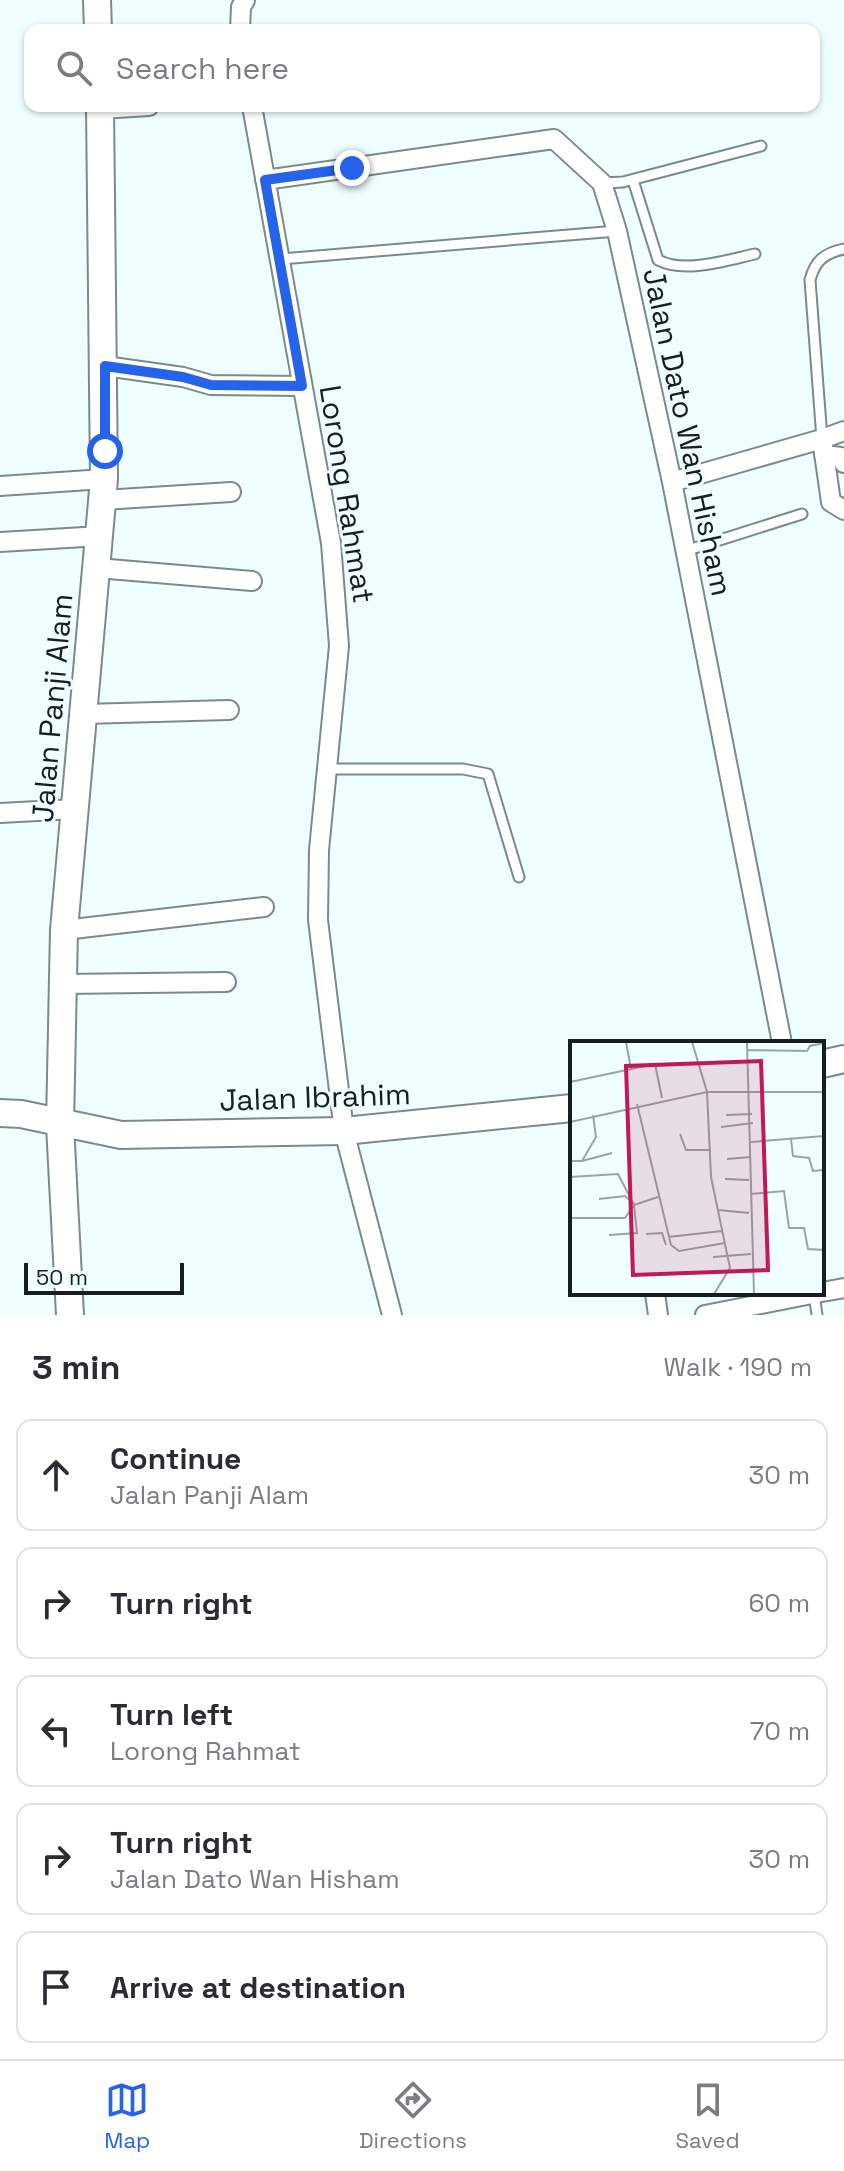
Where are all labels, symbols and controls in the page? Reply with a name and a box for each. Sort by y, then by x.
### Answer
search box [24,24,820,112]
icon: search [52,46,96,90]
text: Search here [116,49,289,88]
route end [334,150,370,186]
street label: Jalan Dato Wan Hisham [634,265,742,599]
street label: Lorong Rahmat [311,382,383,606]
route start [87,433,123,469]
street label: Jalan Panji Alam [23,592,81,824]
inset map [570,1041,824,1295]
street label: Jalan Ibrahim [219,1074,411,1120]
scale bar [24,1259,184,1295]
text: 50 m [36,1263,88,1291]
text: 3 min [32,1346,120,1389]
text: Walk · 190 m [663,1350,812,1384]
text: Continue [110,1439,241,1478]
icon: ahead [34,1453,78,1497]
text: 30 m [749,1458,810,1492]
text: Jalan Panji Alam [110,1478,309,1512]
icon: right [34,1581,78,1625]
text: Turn right [110,1584,253,1623]
text: 60 m [748,1586,810,1620]
text: Turn left [110,1695,233,1734]
icon: left [34,1709,78,1753]
text: 70 m [750,1714,810,1748]
text: Lorong Rahmat [110,1734,301,1768]
text: Turn right [110,1823,253,1862]
icon: right [34,1837,78,1881]
text: 30 m [749,1842,810,1876]
text: Jalan Dato Wan Hisham [110,1862,400,1896]
icon: arrive [34,1965,78,2009]
text: Arrive at destination [110,1968,406,2007]
tab: Map [104,2078,150,2154]
tab: Directions [359,2078,467,2154]
tab: Saved [675,2078,740,2154]

